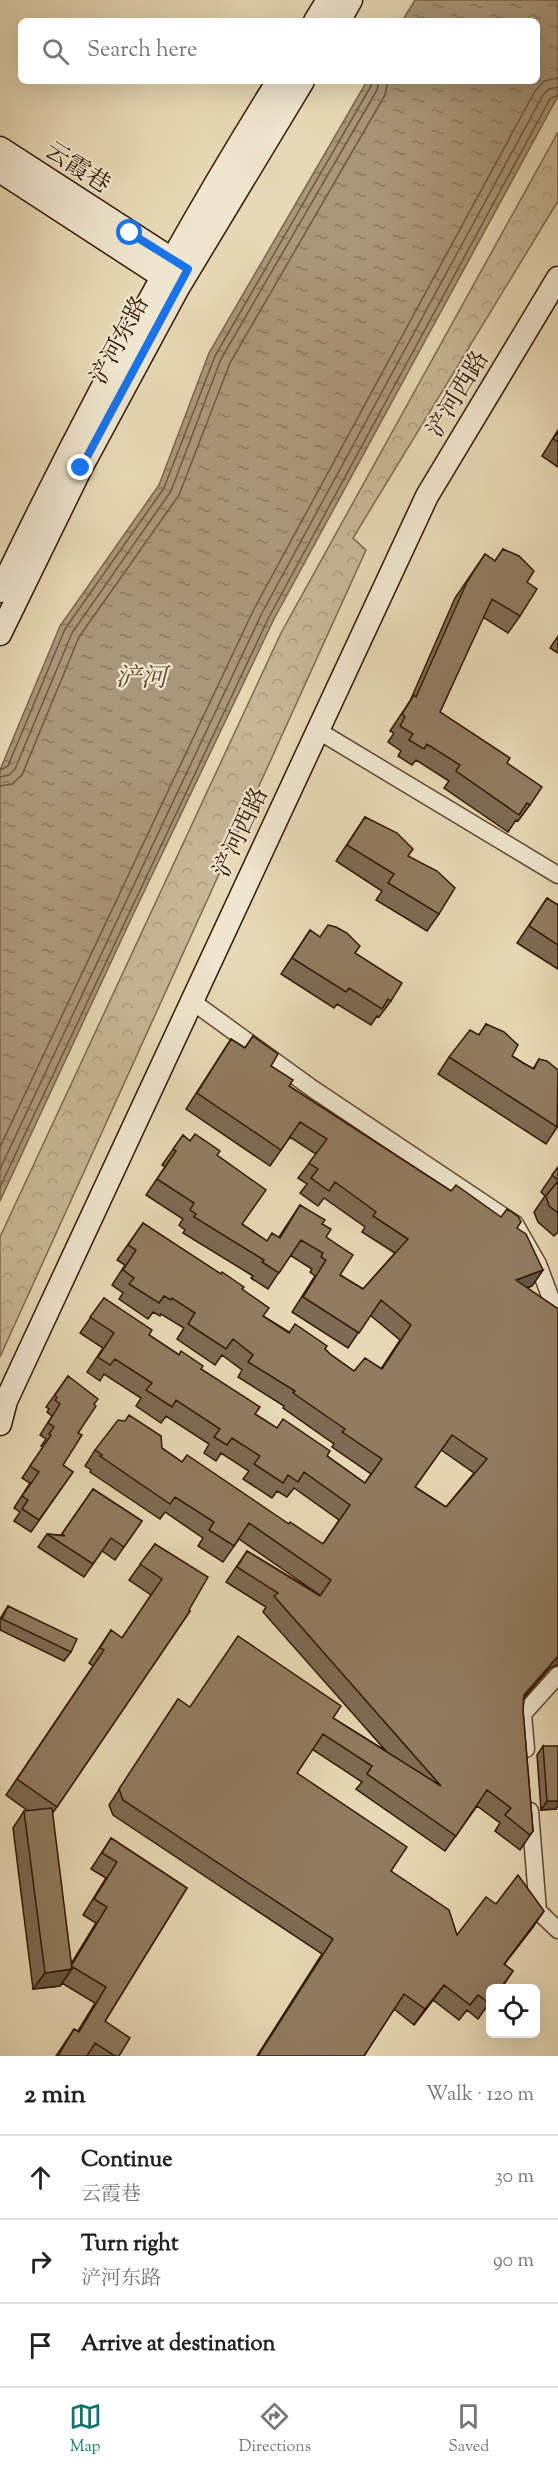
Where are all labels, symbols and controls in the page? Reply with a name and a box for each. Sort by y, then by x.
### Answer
search box [18,18,540,84]
icon: search [39,35,72,68]
text: Search here [87,35,197,67]
street label: 云霞巷 [37,135,116,203]
route start [116,219,142,245]
street label: 浐河东路 [83,291,158,391]
street label: 浐河西路 [419,345,498,445]
route end [67,454,93,480]
water label: 浐河 [115,661,171,698]
street label: 浐河西路 [206,782,278,884]
map controls [486,1984,540,2038]
button: locate [486,1984,540,2038]
text: 2 min [24,2077,86,2114]
text: Walk · 120 m [426,2081,534,2110]
text: Continue [81,2145,172,2177]
icon: ahead [24,2161,57,2194]
text: 30 m [495,2163,534,2192]
text: 云霞巷 [81,2181,141,2210]
text: Turn right [81,2229,178,2261]
icon: right [24,2245,57,2278]
text: 90 m [493,2247,534,2276]
text: 浐河东路 [81,2265,161,2294]
icon: arrive [24,2329,57,2362]
text: Arrive at destination [81,2329,276,2361]
tab: Map [69,2400,102,2459]
tab: Directions [239,2400,311,2459]
tab: Saved [448,2400,489,2459]

